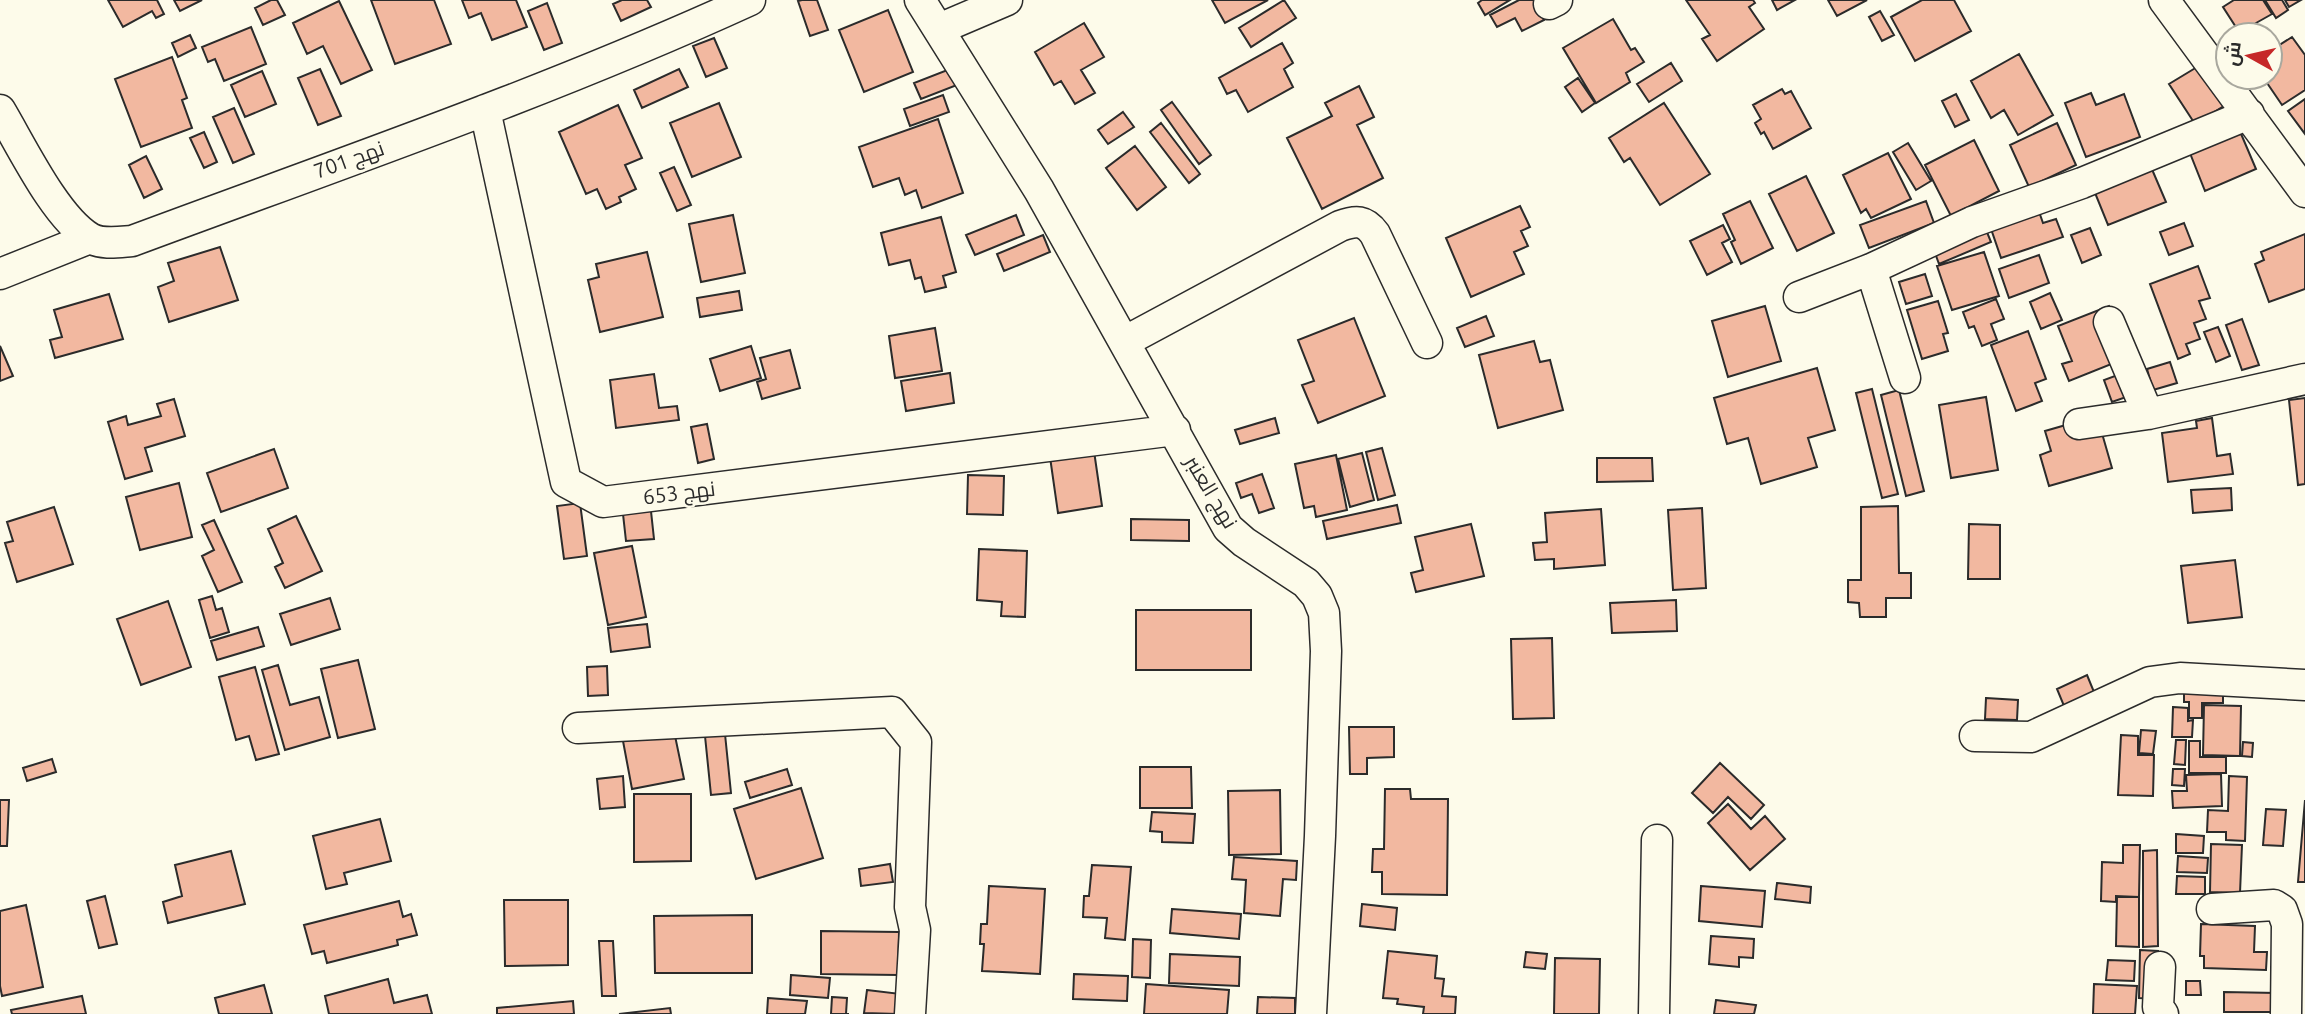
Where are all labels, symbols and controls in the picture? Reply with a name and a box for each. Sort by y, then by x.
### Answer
north arrow [2214,21,2284,91]
text: ش [2220,40,2246,67]
street label: نهج 701 [310,135,388,186]
street label: نهج العنبر [1178,450,1243,534]
street label: نهج 653 [641,476,717,511]

